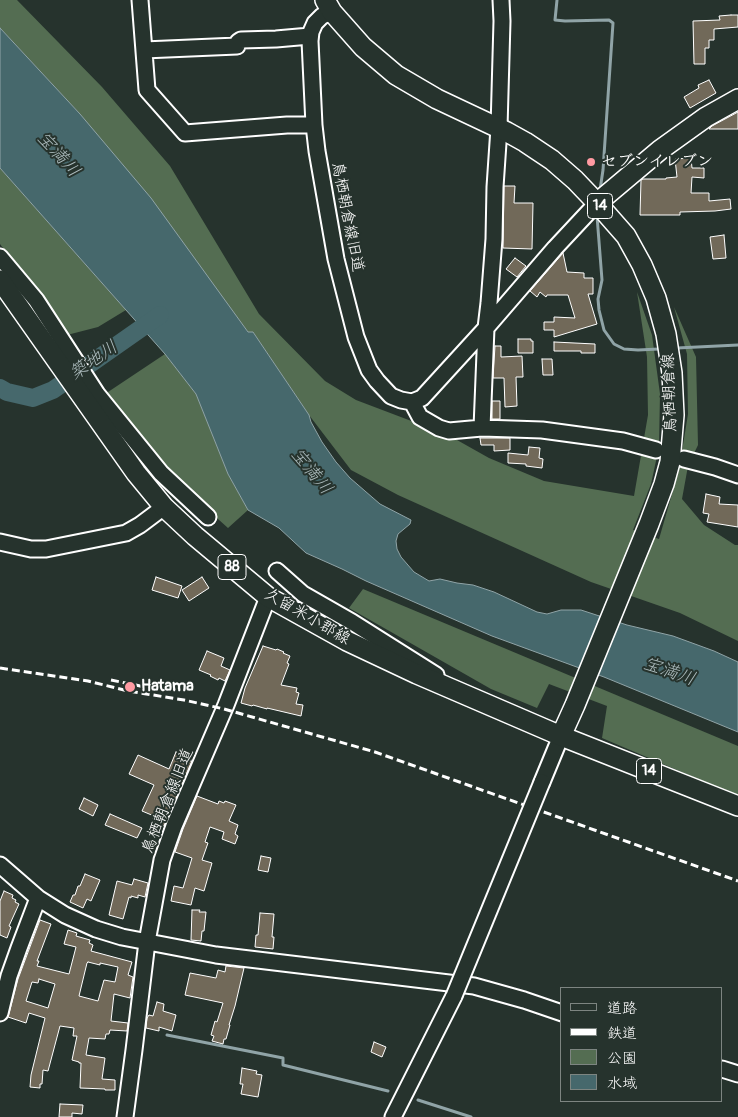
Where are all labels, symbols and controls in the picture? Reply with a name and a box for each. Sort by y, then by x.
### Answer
water label: 宝満川 [32,128,84,182]
place label: セブンイレブン [601,152,713,172]
marker: セブンイレブン [585,156,597,168]
street label: 鳥栖朝倉線旧道 [327,160,367,274]
road number: 14 [588,194,612,218]
water label: 築地川 [66,337,122,385]
street label: 鳥栖朝倉線 [659,353,681,433]
water label: 宝満川 [286,444,336,500]
road number: 88 [218,554,246,580]
street label: 久留米小郡線 [261,585,353,649]
water label: 宝満川 [640,653,698,691]
place label: Hatama [141,677,194,697]
marker: Hatama [123,680,137,694]
street label: 鳥栖朝倉線旧道 [138,745,198,857]
road number: 14 [636,758,662,784]
legend [560,987,723,1102]
text: 道路 [607,999,637,1018]
text: 鉄道 [607,1024,637,1043]
text: 公園 [607,1049,637,1068]
text: 水域 [607,1074,637,1093]

